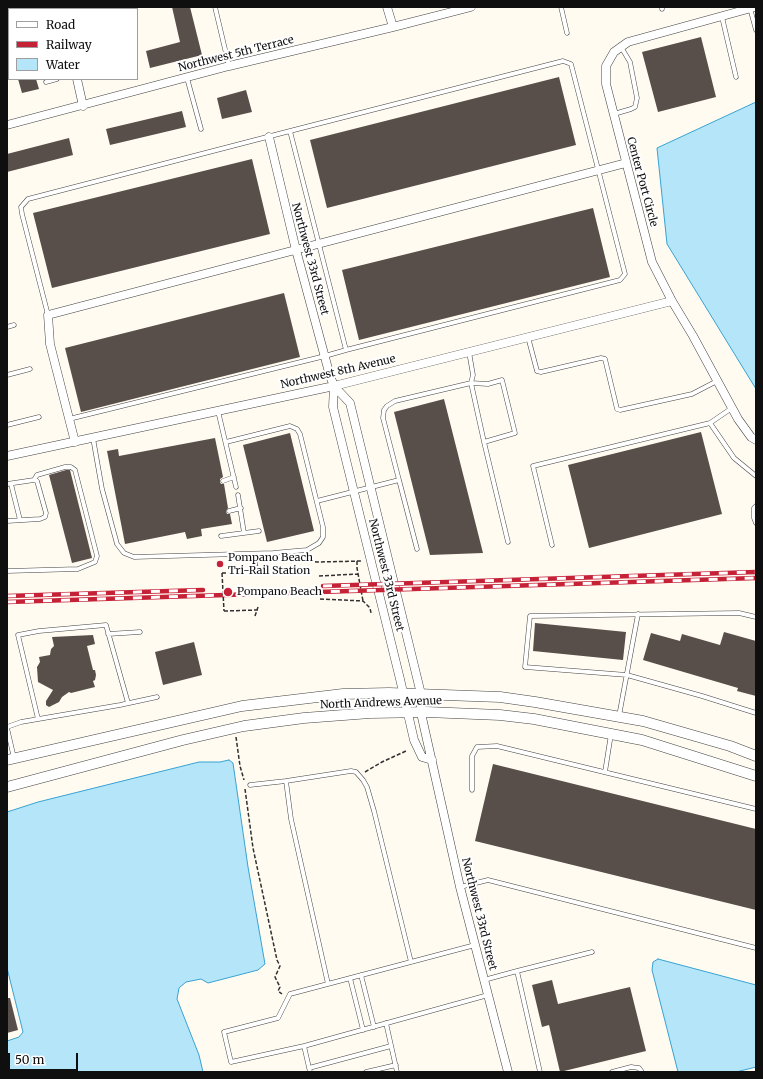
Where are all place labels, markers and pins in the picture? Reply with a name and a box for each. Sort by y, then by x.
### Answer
place label: Pompano Beach Tri-Rail Station [228,551,313,577]
marker: Pompano Beach Tri-Rail Station [215,559,225,569]
place label: Pompano Beach [237,585,322,599]
marker: Pompano Beach [222,586,234,598]

